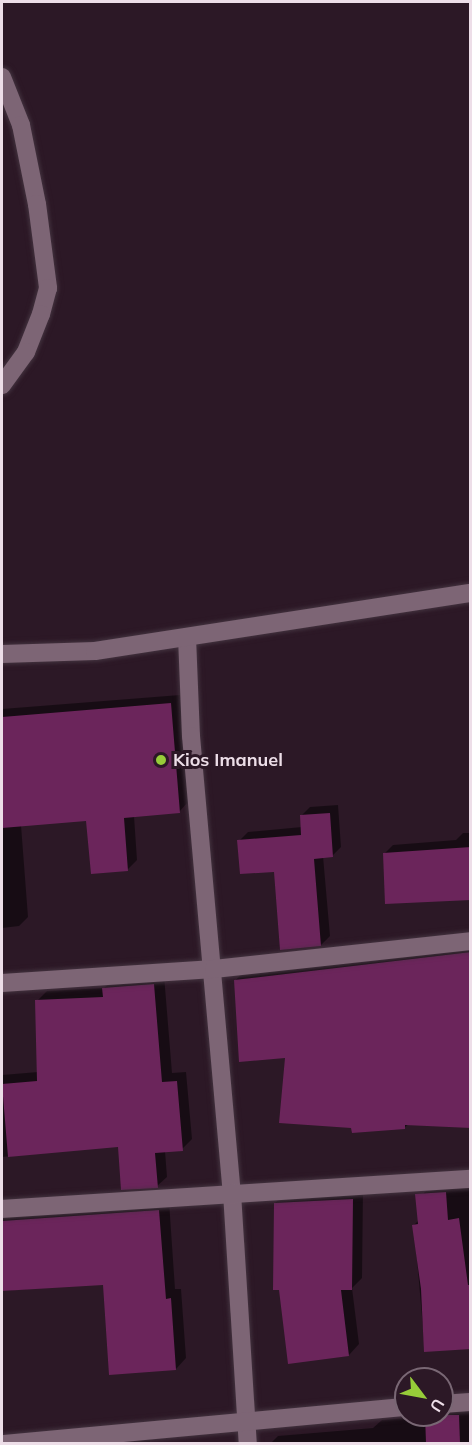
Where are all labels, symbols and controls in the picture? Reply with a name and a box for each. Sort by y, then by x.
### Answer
place label: Kios Imanuel [173,749,283,771]
marker: Kios Imanuel [154,753,168,767]
north arrow [394,1367,454,1427]
text: U [426,1395,449,1416]

